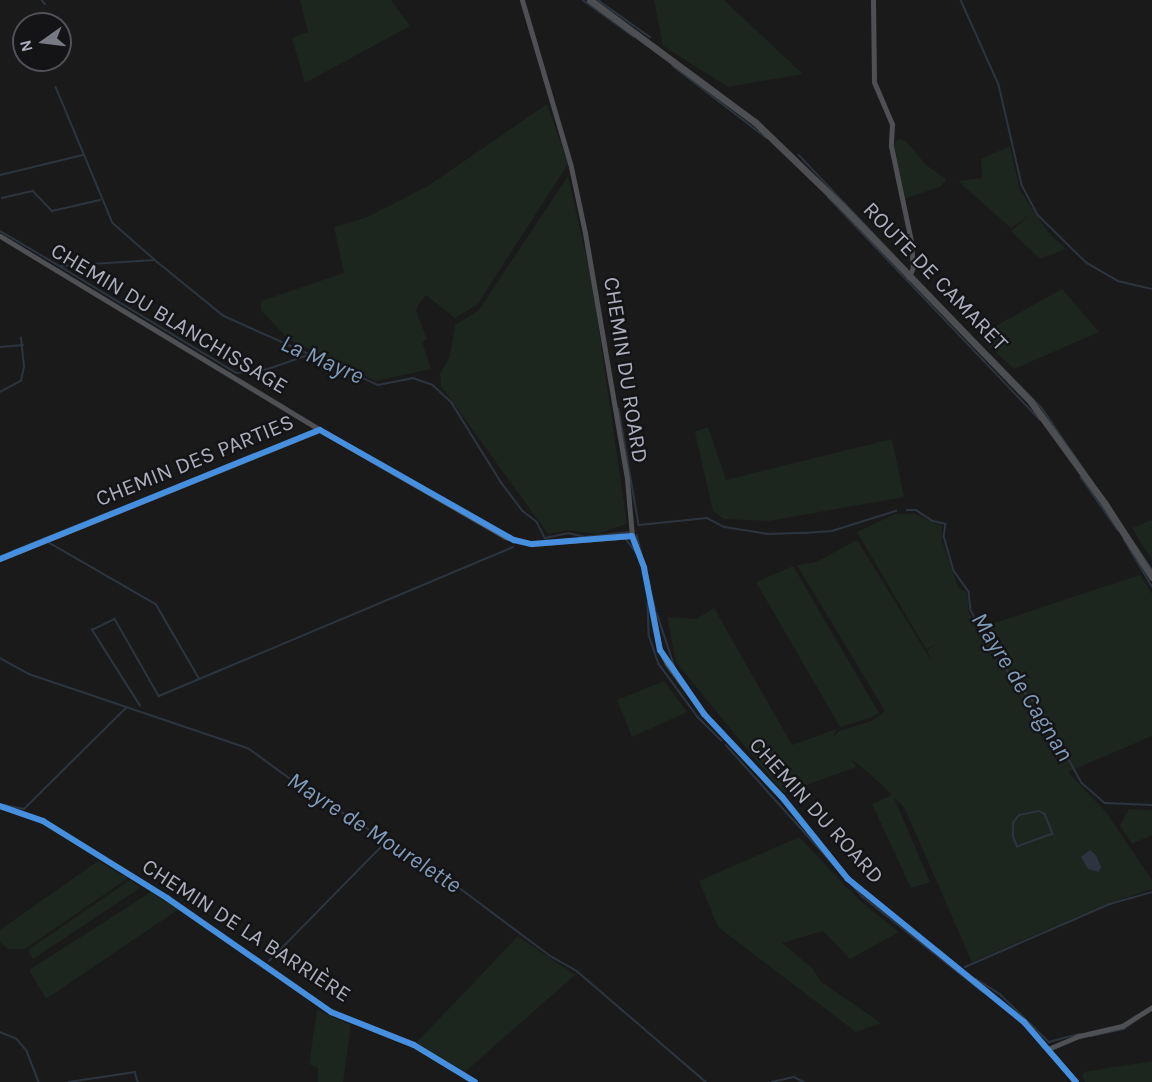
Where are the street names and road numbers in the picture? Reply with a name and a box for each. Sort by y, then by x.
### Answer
street label: ROUTE DE CAMARET [857,197,1013,357]
street label: CHEMIN DU BLANCHISSAGE [46,238,292,400]
street label: CHEMIN DU ROARD [597,275,653,465]
street label: CHEMIN DES PARTIES [92,409,298,513]
street label: CHEMIN DU ROARD [743,732,889,890]
street label: CHEMIN DE LA BARRIÈRE [137,854,355,1008]

